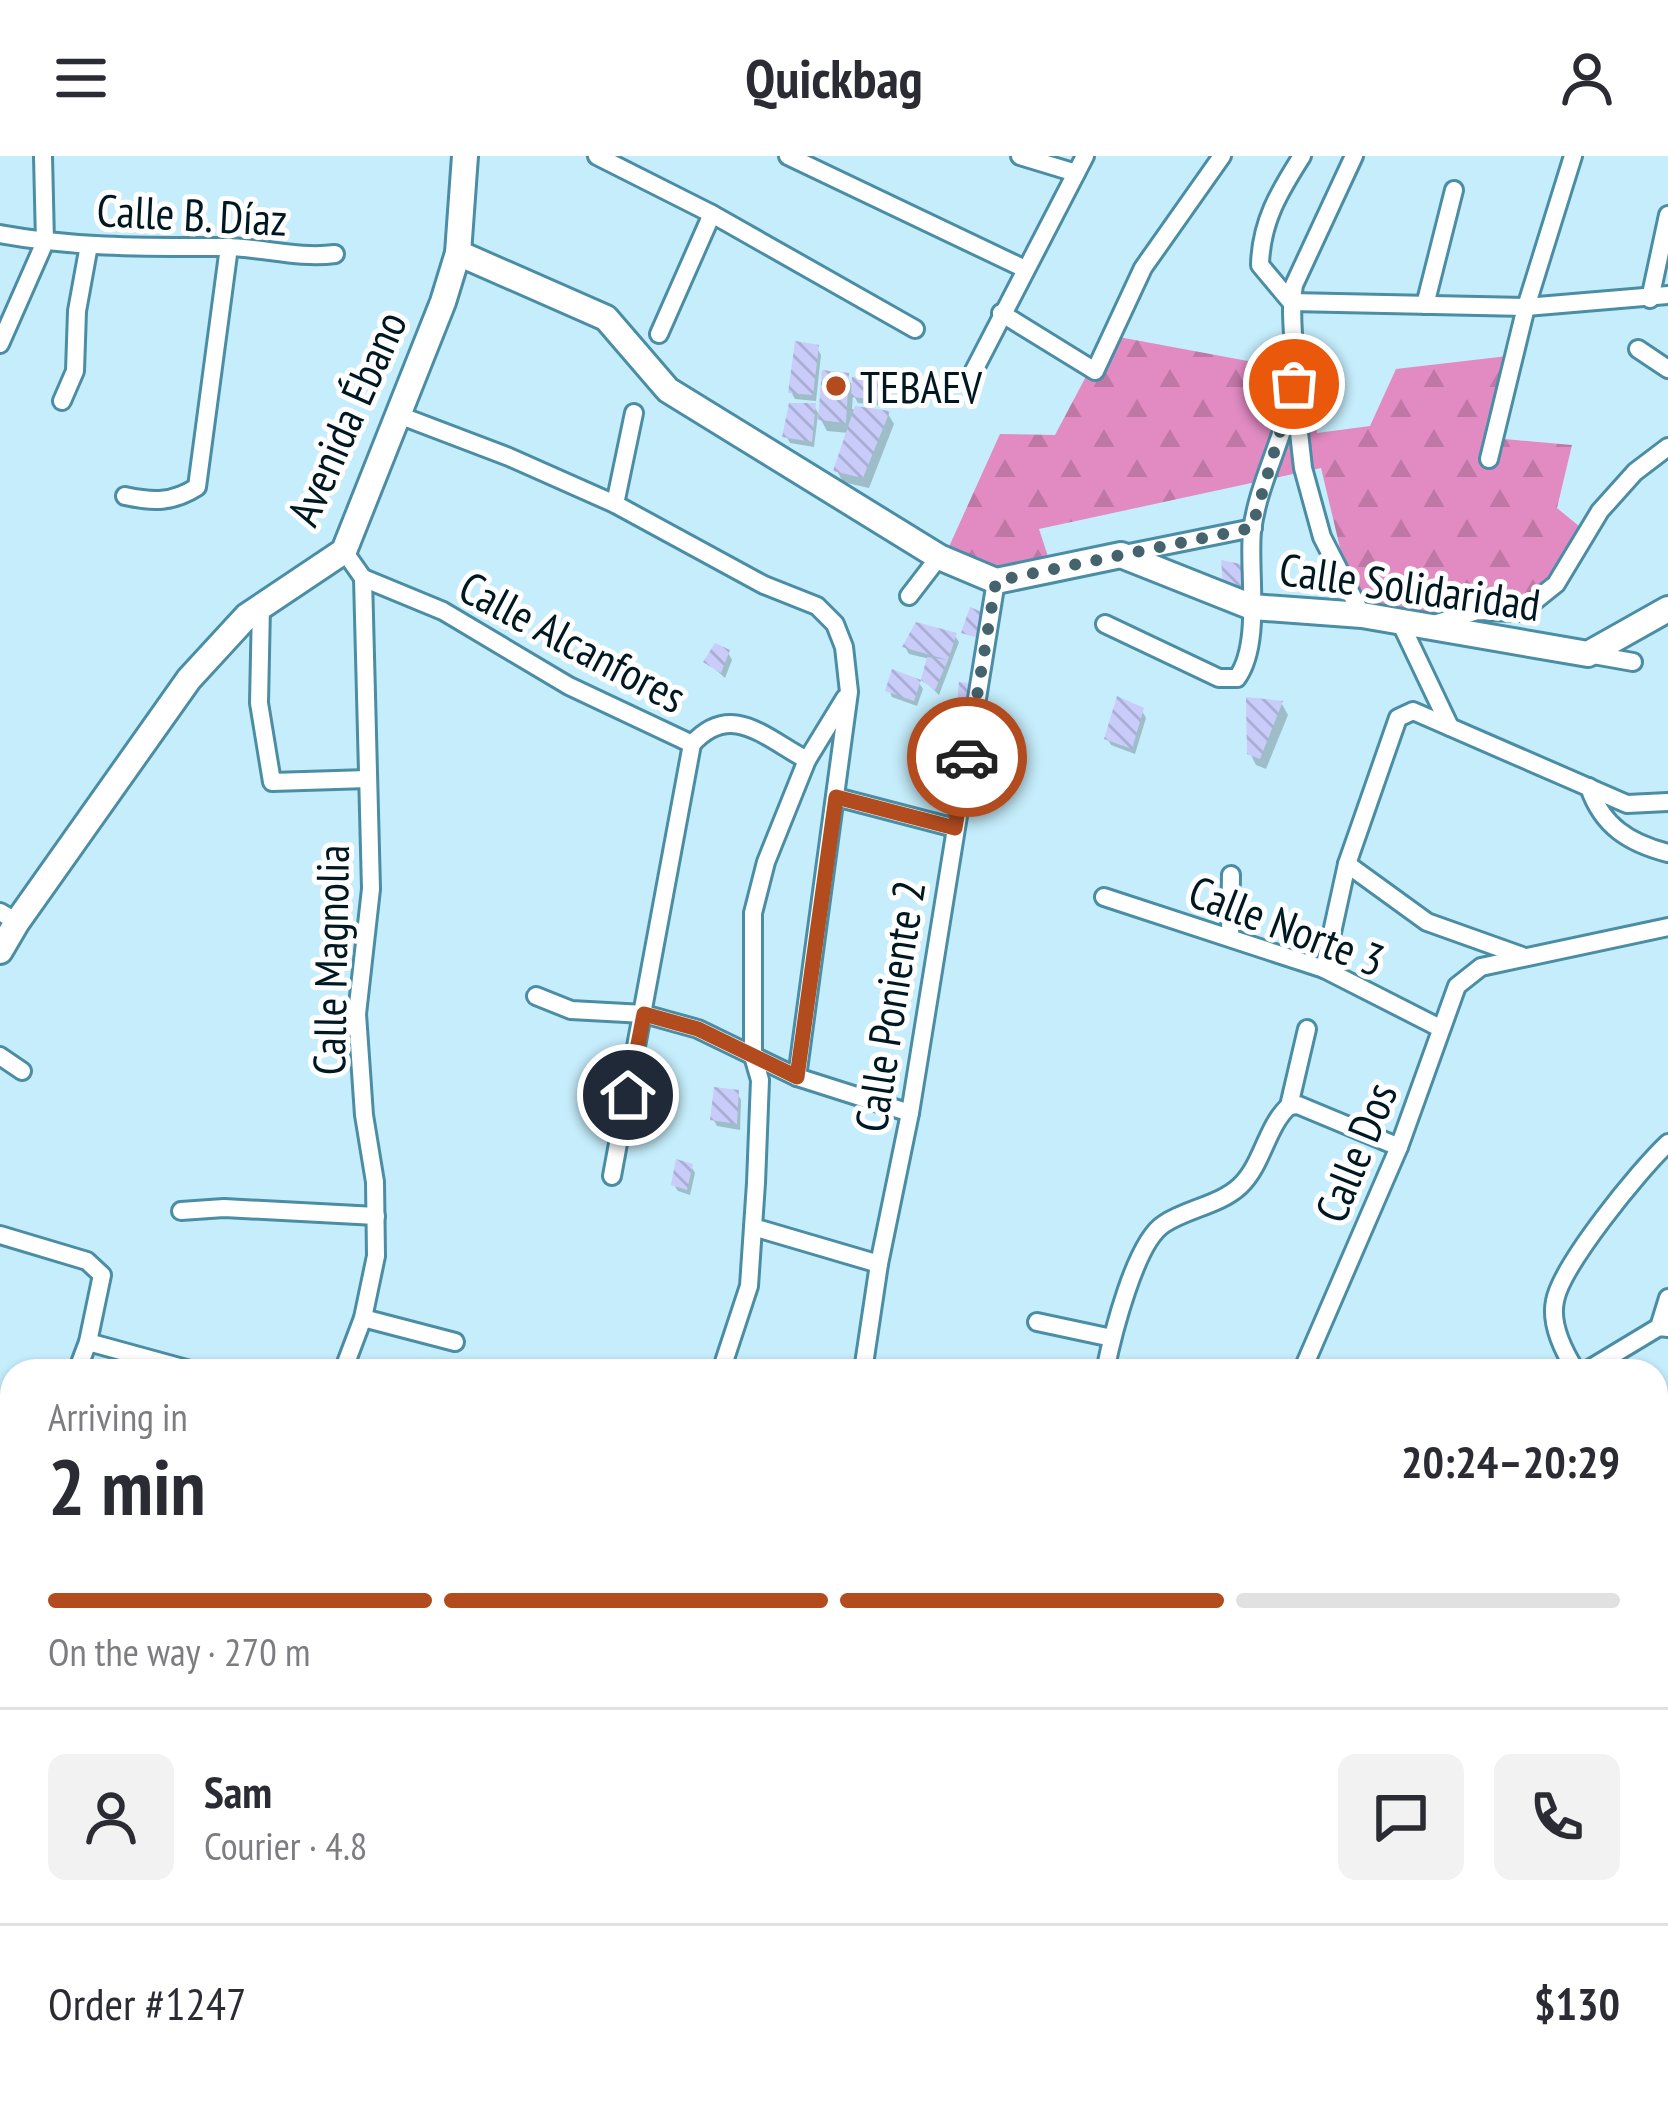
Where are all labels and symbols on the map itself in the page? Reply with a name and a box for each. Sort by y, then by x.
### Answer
street label: Calle B. Díaz [95,180,289,248]
street label: Avenida Ébano [273,302,419,534]
pin [1243,333,1345,435]
place label: TEBAEV [860,357,982,415]
marker: TEBAEV [823,373,849,399]
street label: Calle Solidaridad [1276,539,1544,633]
street label: Calle Alcanfores [450,557,696,725]
courier [907,697,1027,817]
street label: Calle Magnolia [299,844,361,1076]
street label: Calle Norte 3 [1181,861,1393,989]
street label: Calle Poniente 2 [841,876,937,1136]
pin [577,1044,679,1146]
street label: Calle Dos [1301,1074,1409,1230]

